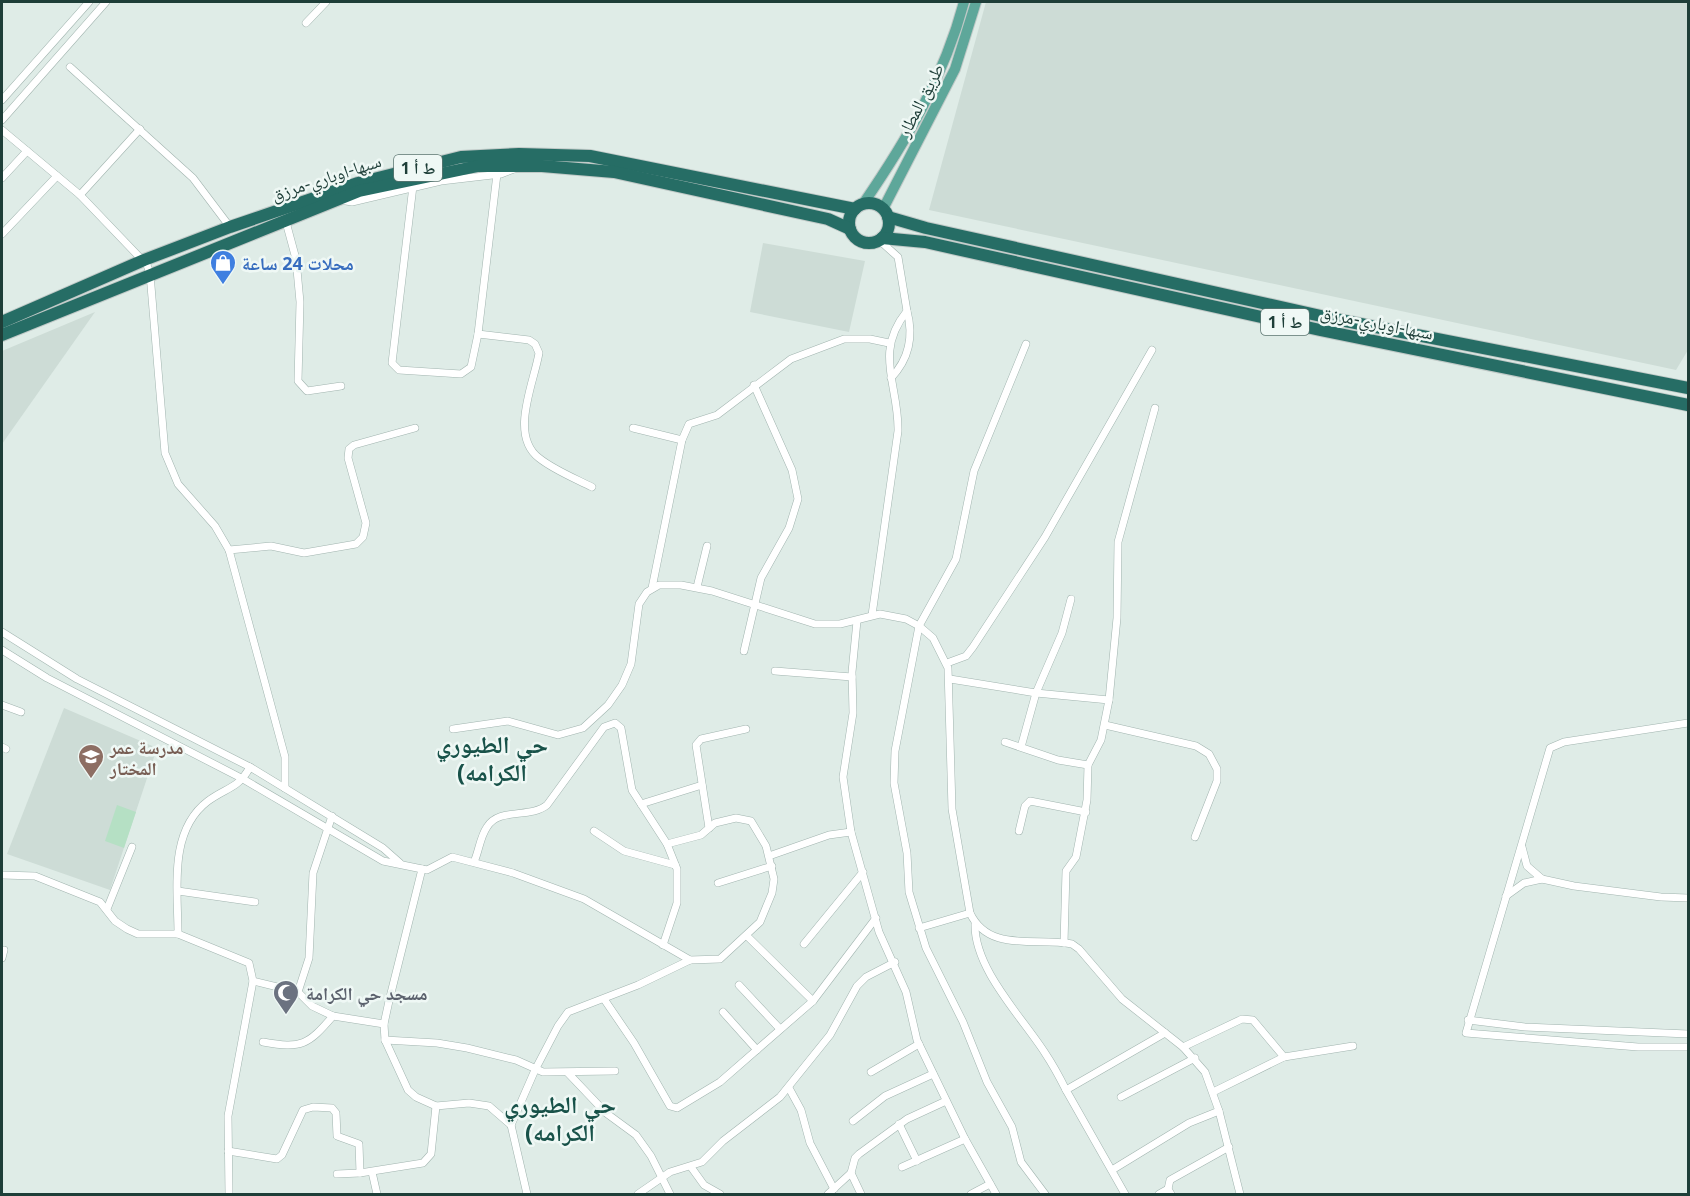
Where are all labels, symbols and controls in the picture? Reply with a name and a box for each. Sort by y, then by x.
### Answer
street label: طريق المطار [891,59,949,142]
street label: سبها-اوباري-مرزق [268,148,385,209]
road number: ط أ 1 [394,155,442,181]
shop icon: محلات 24 ساعة [208,248,238,286]
place label: محلات 24 ساعة [242,251,354,275]
street label: سبها-اوباري-مرزق [1318,299,1435,348]
road number: ط أ 1 [1261,309,1309,335]
district label: حي الطيوري (الكرامه [436,727,548,788]
place label: مدرسة عمر المختار [109,735,184,780]
school or university icon: مدرسة عمر المختار [76,742,106,780]
mosque icon: مسجد حي الكرامة [271,978,301,1016]
place label: مسجد حي الكرامة [306,981,428,1008]
district label: حي الطيوري (الكرامه [504,1087,616,1148]

